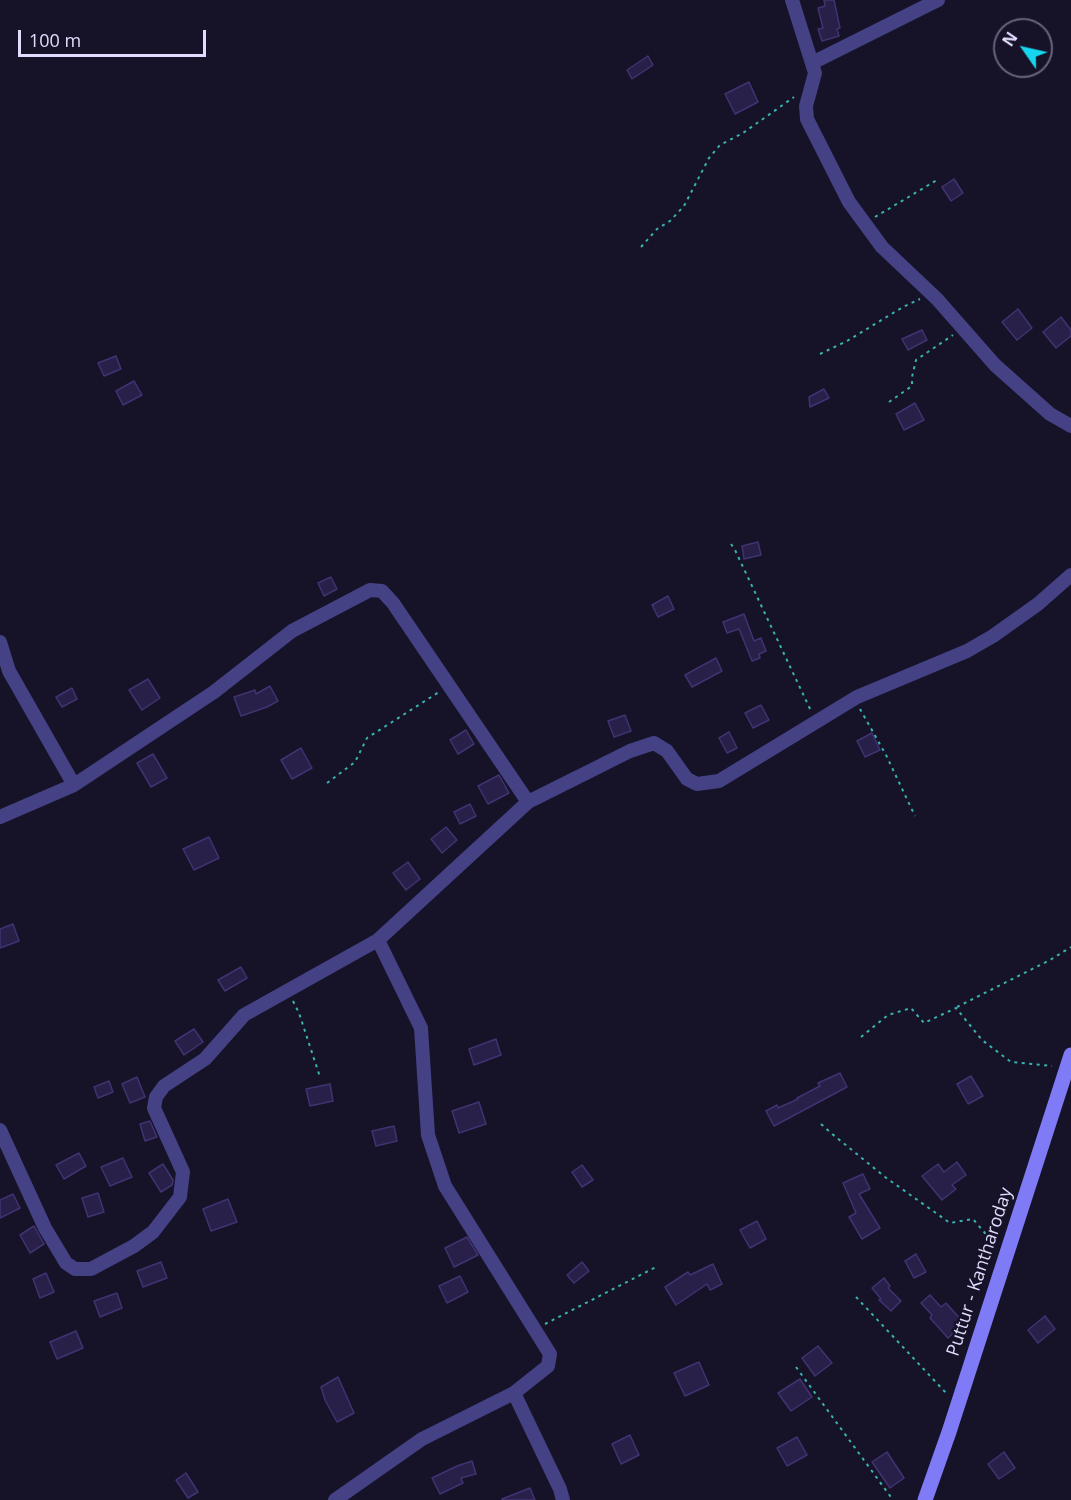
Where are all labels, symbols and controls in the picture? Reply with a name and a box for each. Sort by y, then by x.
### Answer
scale bar [21,18,208,56]
north arrow [993,18,1053,78]
text: 100 m [29,28,81,52]
text: N [997,28,1022,51]
street label: Puttur - Kantharoday [943,1185,1017,1359]

